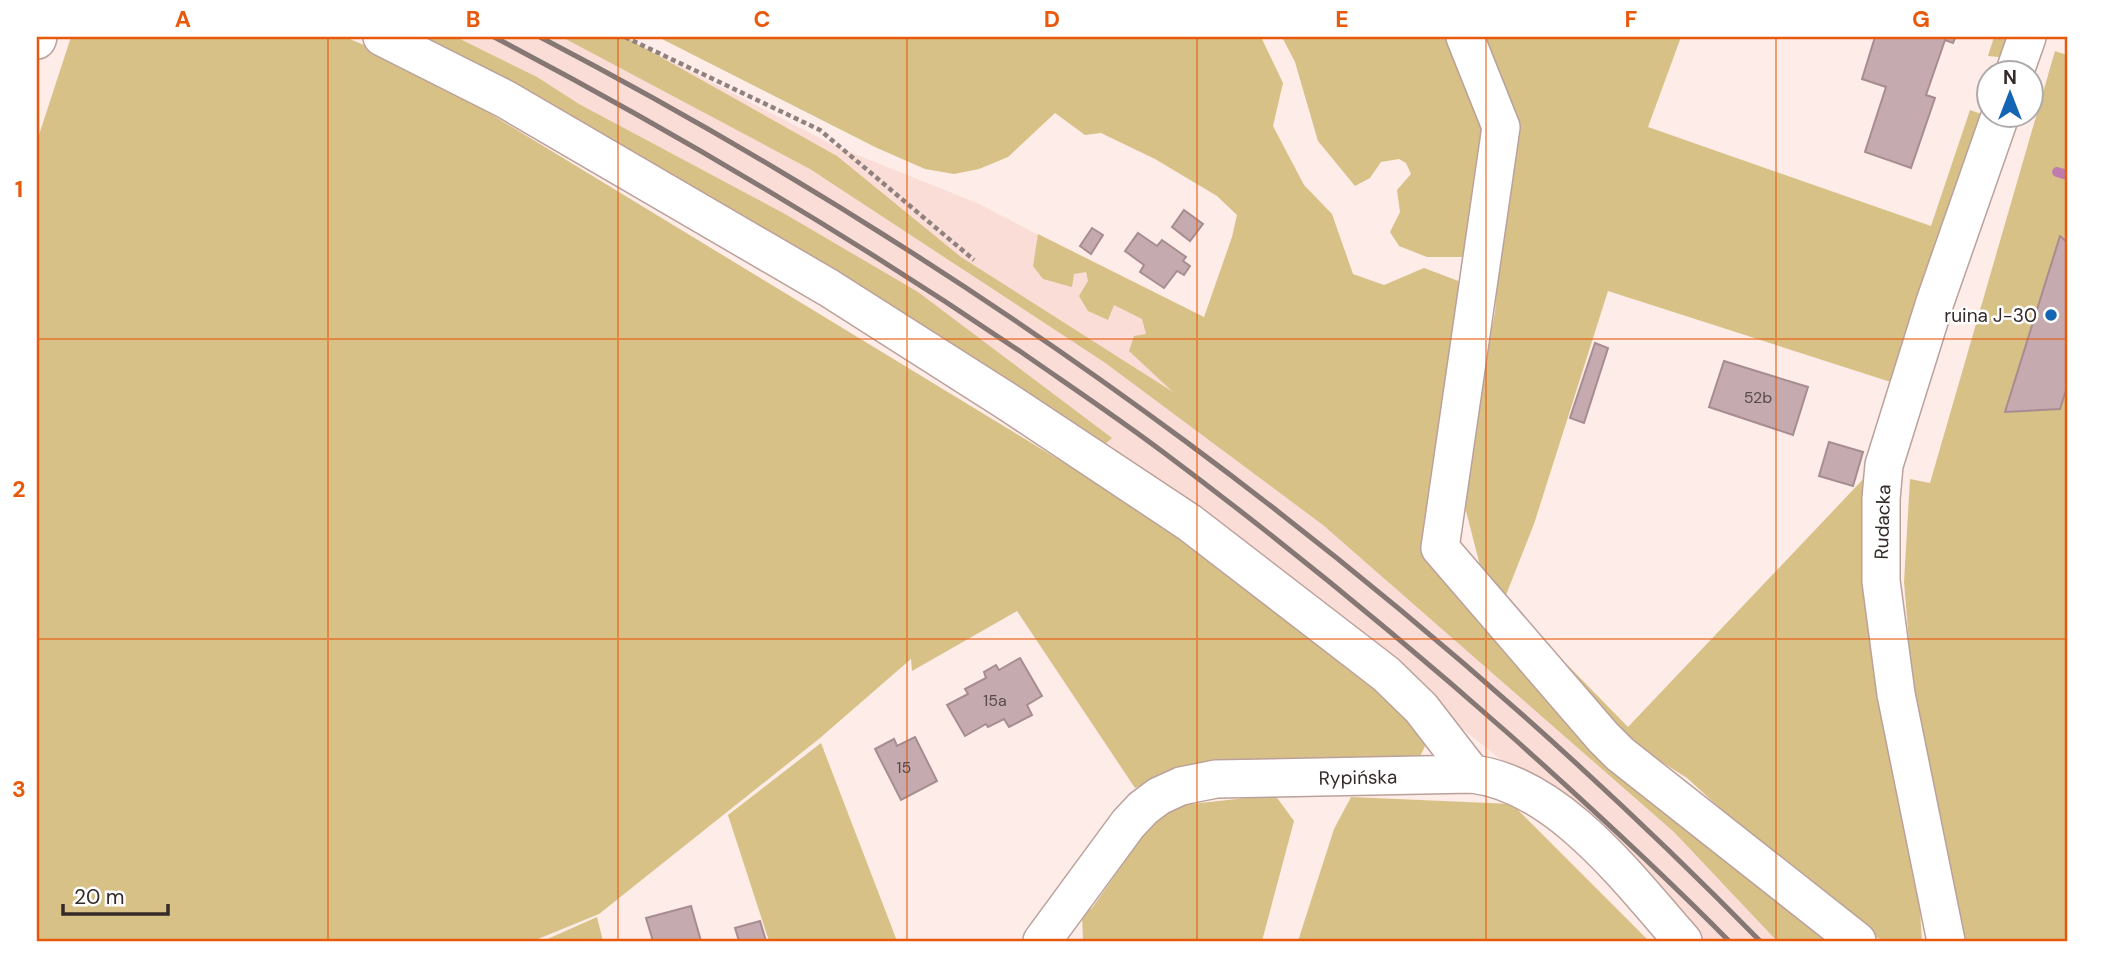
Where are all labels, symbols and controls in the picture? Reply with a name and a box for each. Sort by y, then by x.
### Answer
text: A [175,4,191,34]
text: B [466,4,480,34]
text: C [754,4,770,34]
text: D [1044,4,1060,34]
text: E [1335,4,1349,34]
text: F [1625,4,1638,34]
text: G [1912,4,1930,34]
north arrow [1974,60,2044,130]
text: N [2003,65,2017,90]
text: 1 [15,174,23,204]
place label: ruina J-30 [1944,303,2037,328]
marker: ruina J-30 [2043,307,2059,323]
house number: 52b [1744,387,1772,408]
text: 2 [12,474,26,504]
street label: Rudacka [1869,484,1896,560]
house number: 15a [983,690,1007,711]
house number: 15 [897,757,911,778]
street label: Rypińska [1318,764,1398,791]
text: 3 [12,774,26,804]
scale bar [63,873,168,917]
text: 20 m [74,883,125,911]

